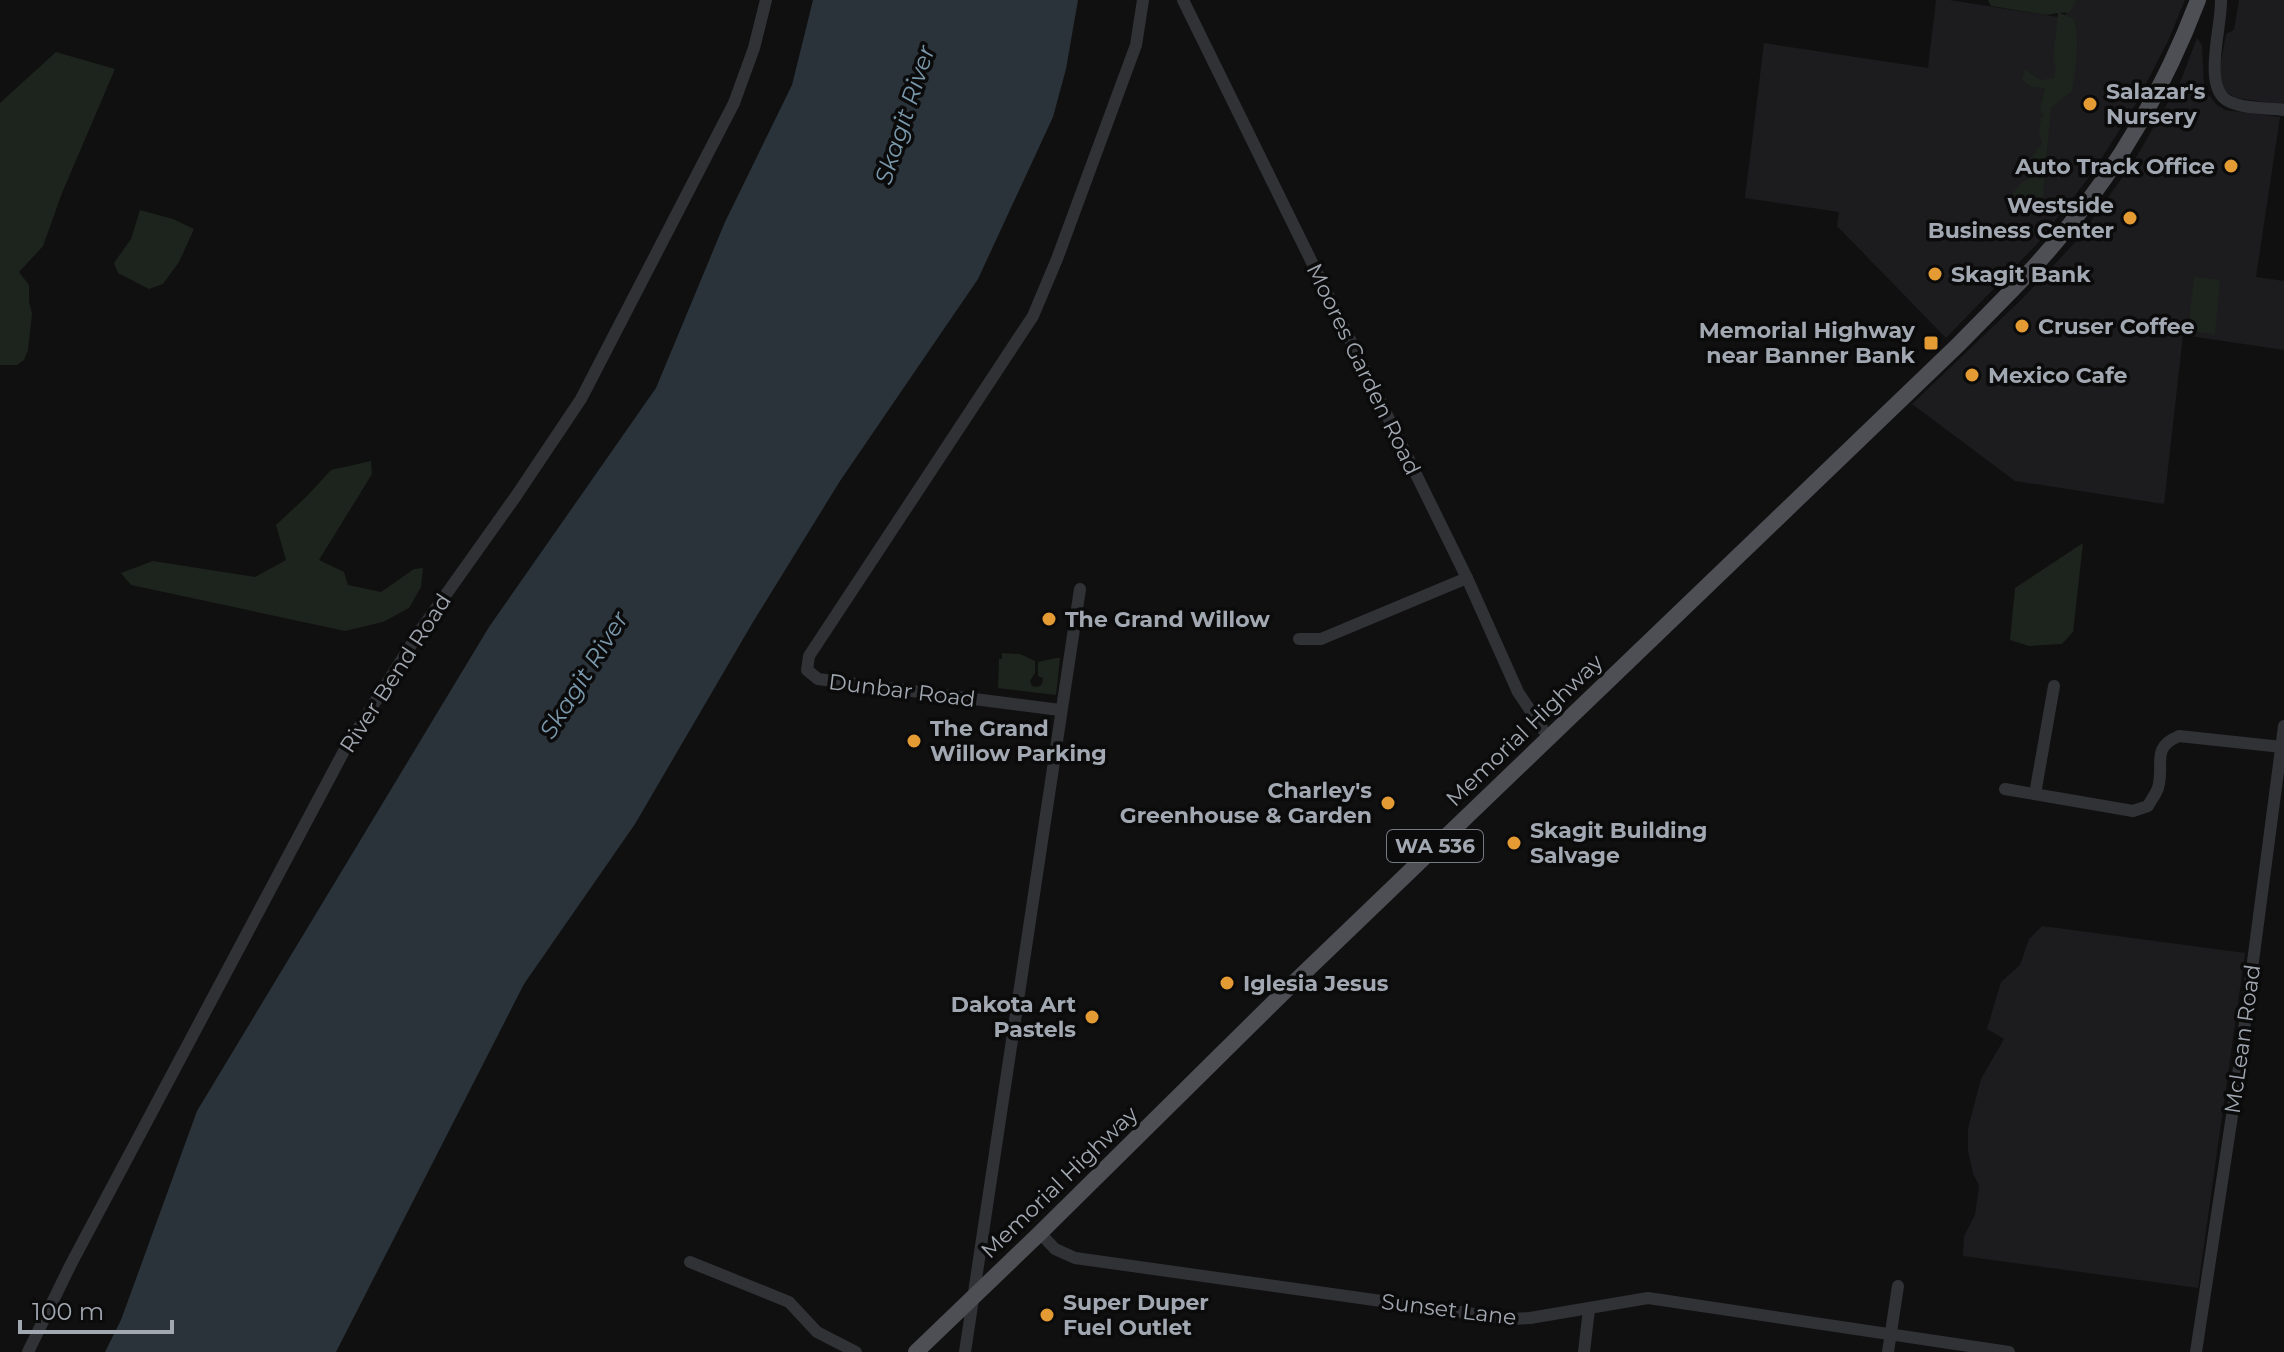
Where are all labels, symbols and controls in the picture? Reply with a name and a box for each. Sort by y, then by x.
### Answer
water label: Skagit River [868,40,941,188]
place label: Salazar's Nursery [2106,78,2206,130]
marker: Salazar's Nursery [2081,95,2099,113]
place label: Auto Track Office [2014,153,2215,180]
marker: Auto Track Office [2222,157,2240,175]
place label: Westside Business Center [1928,192,2114,244]
marker: Westside Business Center [2121,209,2139,227]
street label: Moores Garden Road [1301,259,1426,479]
place label: Skagit Bank [1951,261,2091,288]
marker: Skagit Bank [1926,265,1944,283]
place label: Cruser Coffee [2038,313,2195,340]
place label: Memorial Highway near Banner Bank [1699,317,1916,369]
marker: Cruser Coffee [2013,317,2031,335]
marker: Memorial Highway near Banner Bank [1922,334,1940,352]
place label: Mexico Cafe [1988,362,2128,389]
marker: Mexico Cafe [1963,366,1981,384]
street label: River Bend Road [334,589,457,758]
water label: Skagit River [533,605,635,744]
place label: The Grand Willow [1065,606,1270,633]
marker: The Grand Willow [1040,610,1058,628]
street label: Memorial Highway [1440,649,1608,812]
street label: Dunbar Road [827,668,977,713]
place label: The Grand Willow Parking [930,715,1107,767]
marker: The Grand Willow Parking [905,732,923,750]
place label: Charley's Greenhouse & Garden [1120,777,1372,829]
marker: Charley's Greenhouse & Garden [1379,794,1397,812]
place label: Skagit Building Salvage [1530,817,1707,869]
road number: WA 536 [1387,830,1483,862]
marker: Skagit Building Salvage [1505,834,1523,852]
street label: McLean Road [2219,963,2266,1115]
place label: Iglesia Jesus [1243,970,1389,997]
marker: Iglesia Jesus [1218,974,1236,992]
place label: Dakota Art Pastels [951,991,1076,1043]
marker: Dakota Art Pastels [1083,1008,1101,1026]
street label: Memorial Highway [975,1101,1143,1264]
scale bar [20,1284,172,1334]
street label: Sunset Lane [1380,1288,1518,1331]
place label: Super Duper Fuel Outlet [1063,1289,1209,1341]
text: 100 m [32,1297,104,1326]
marker: Super Duper Fuel Outlet [1038,1306,1056,1324]

